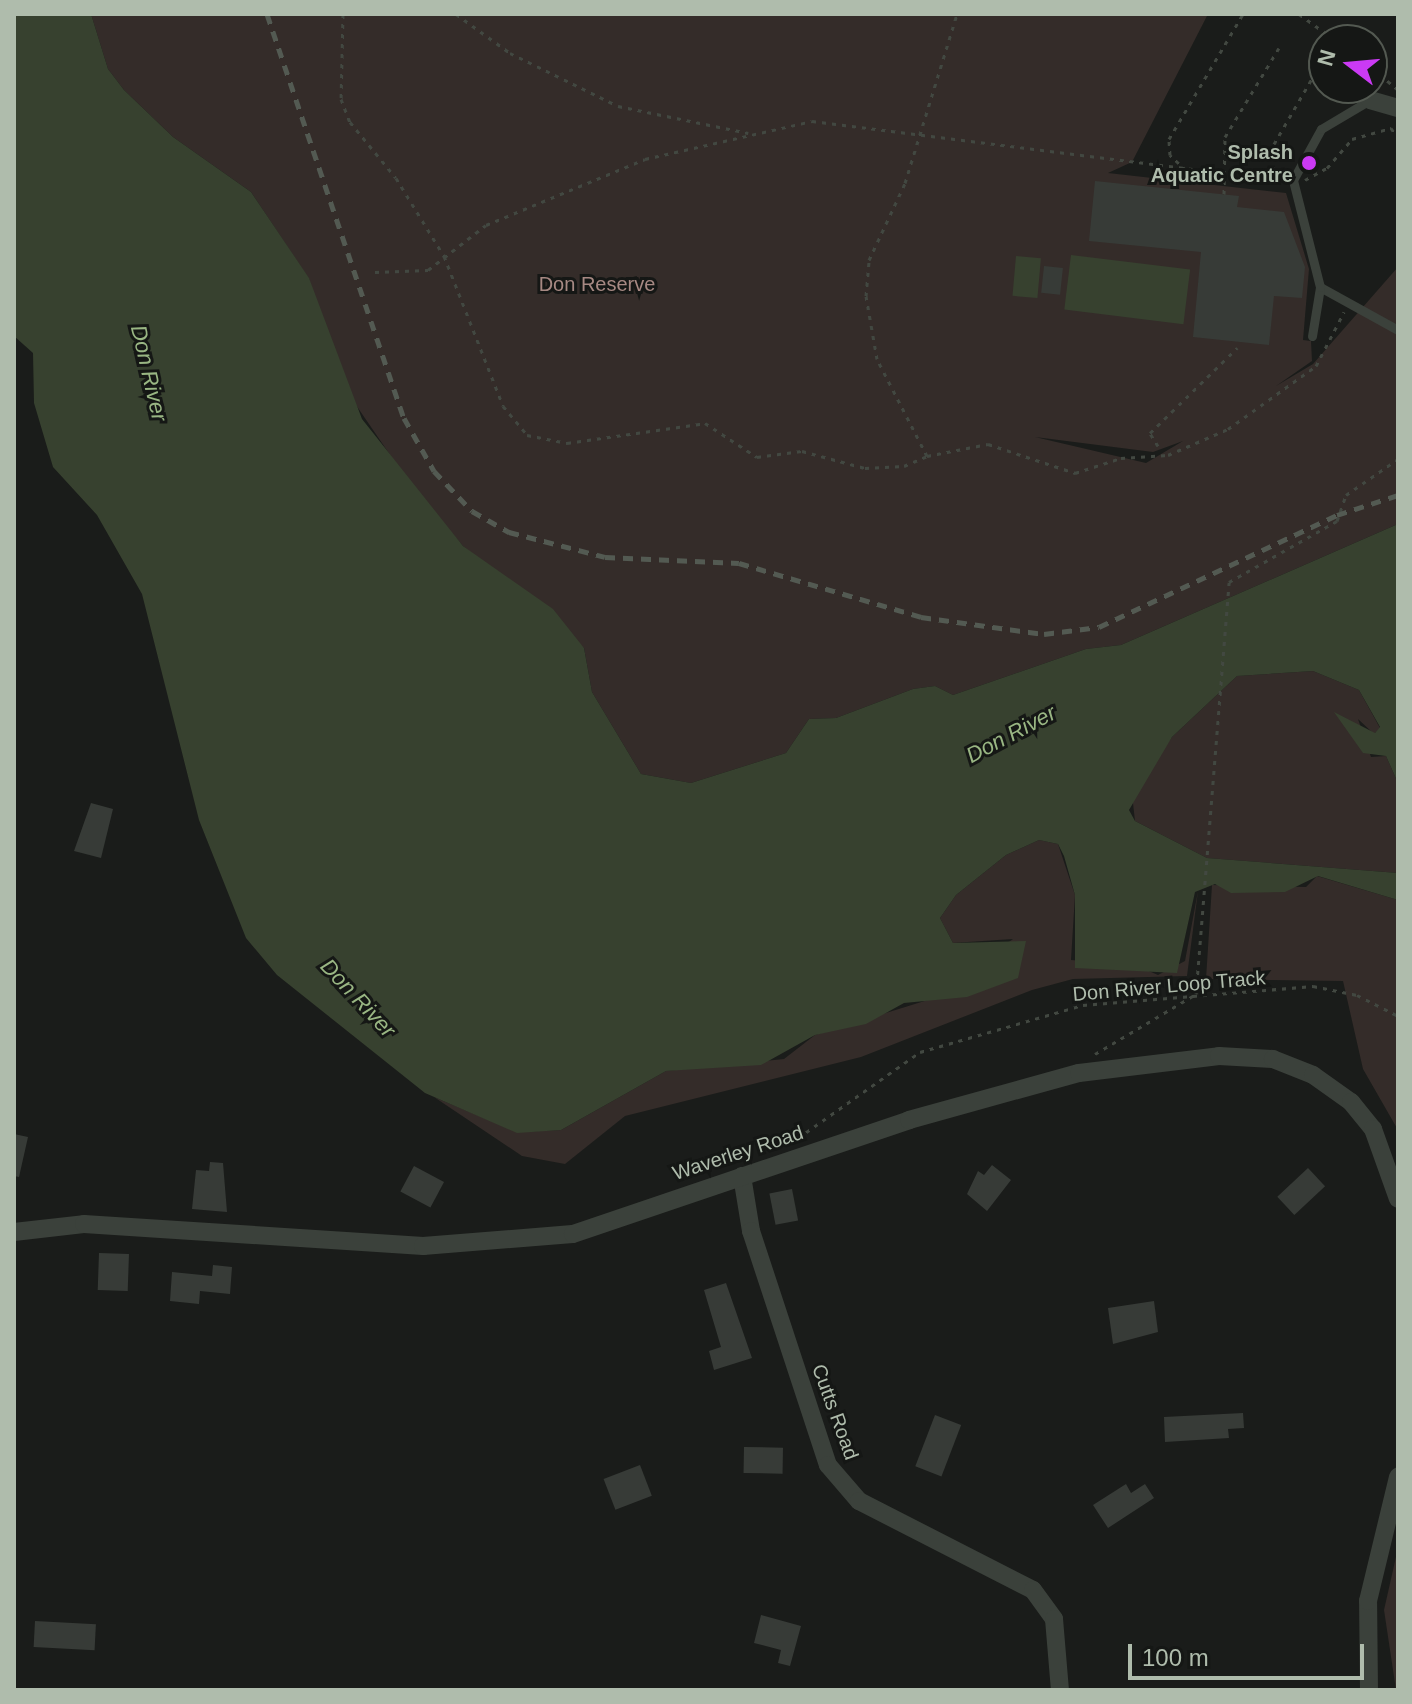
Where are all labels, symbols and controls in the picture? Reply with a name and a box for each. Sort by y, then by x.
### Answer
north arrow [1308,24,1388,104]
text: N [1312,47,1341,69]
place label: Splash Aquatic Centre [1151,140,1293,187]
marker: Splash Aquatic Centre [1300,154,1318,172]
park label: Don Reserve [539,272,655,296]
water label: Don River [125,322,173,424]
water label: Don River [962,699,1060,769]
water label: Don River [315,953,401,1043]
street label: Don River Loop Track [1071,966,1267,1006]
street label: Waverley Road [670,1121,806,1185]
street label: Cutts Road [807,1361,863,1463]
scale bar [1132,1628,1368,1678]
text: 100 m [1142,1644,1209,1671]

